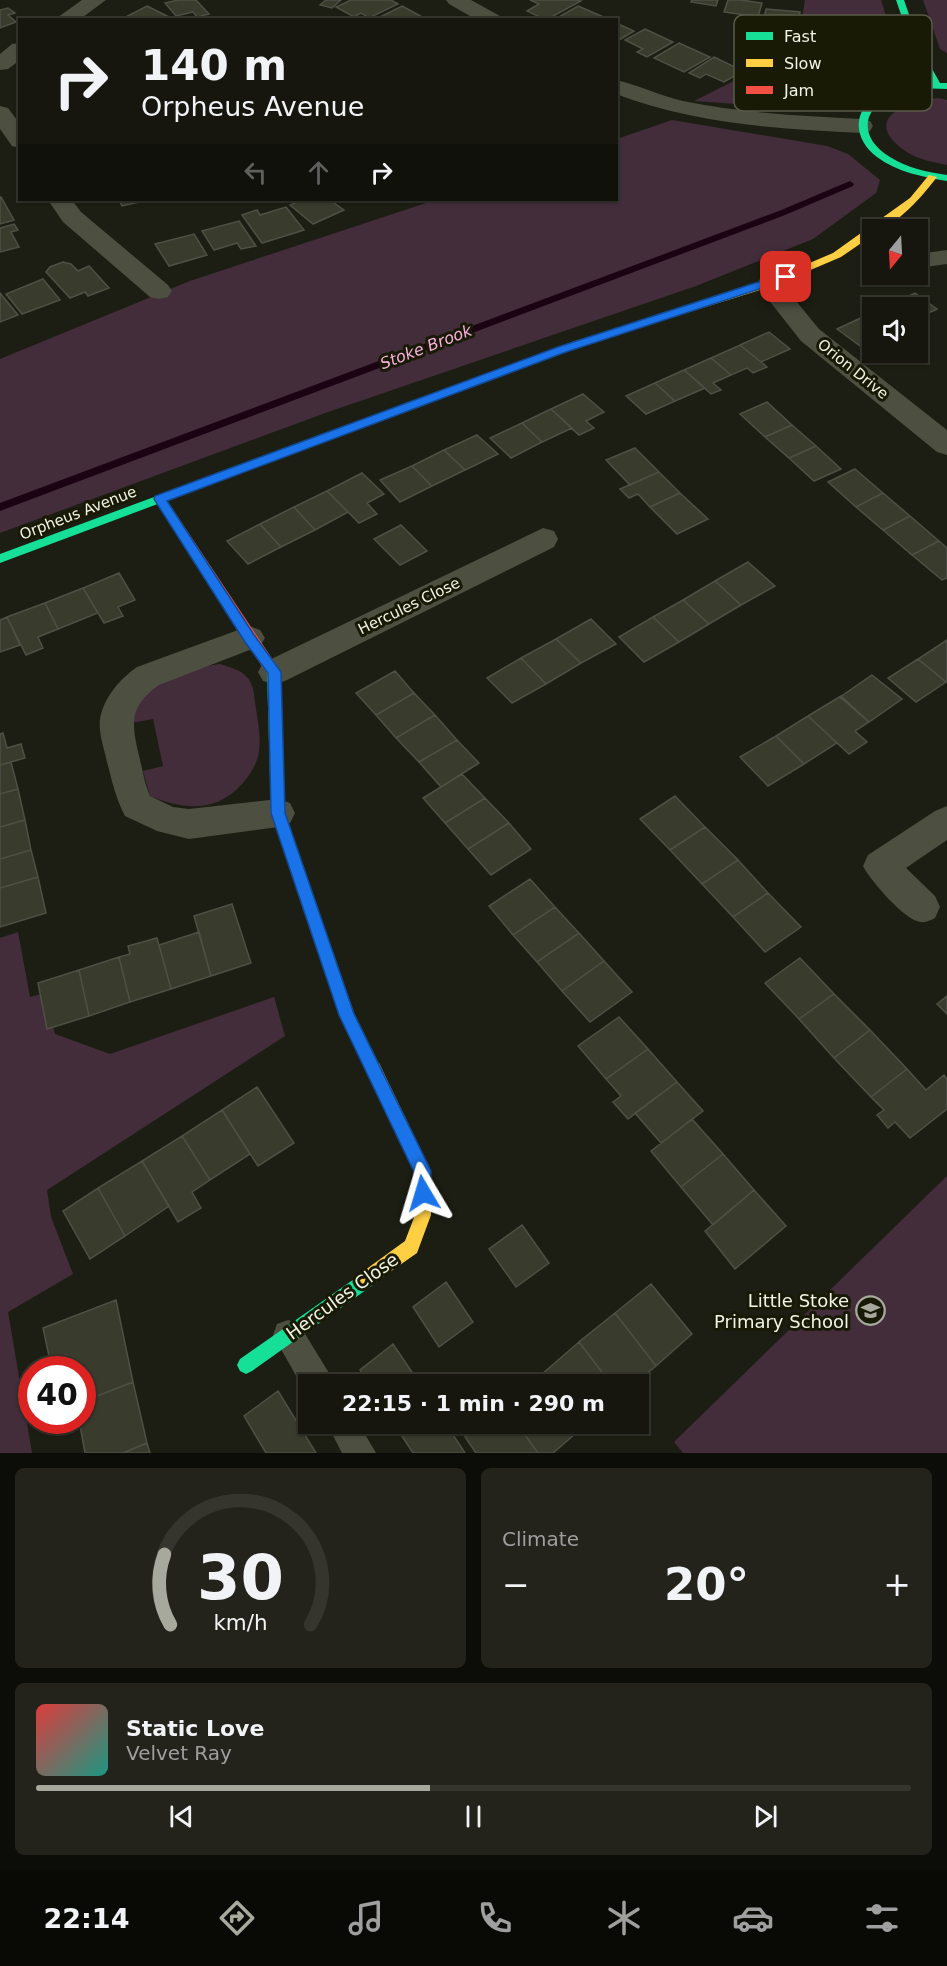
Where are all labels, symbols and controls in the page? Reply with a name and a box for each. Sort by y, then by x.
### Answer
legend [734,15,932,111]
text: Fast [784,27,816,46]
text: 140 m [141,41,287,90]
icon: right [42,42,120,120]
text: Slow [784,54,821,73]
text: Jam [783,81,814,100]
text: Orpheus Avenue [141,91,364,122]
icon: left [239,156,272,189]
icon: ahead [302,156,335,189]
icon: right [365,156,398,189]
north arrow [862,219,928,285]
map controls [862,219,928,363]
pin [760,251,811,302]
icon: arrive [769,260,802,293]
button: sound [862,297,928,363]
water label: Stoke Brook [377,321,475,373]
street label: Orion Drive [814,335,892,403]
street label: Orpheus Avenue [17,482,139,544]
street label: Hercules Close [355,574,463,638]
position arrow [391,1161,455,1225]
street label: Hercules Close [282,1248,402,1344]
place label: Little Stoke Primary School [714,1290,849,1332]
school or university icon: Little Stoke Primary School [854,1294,886,1326]
speed limit sign: 40 [18,1356,96,1434]
text: 22:15 · 1 min · 290 m [342,1391,605,1416]
text: Climate [502,1527,579,1551]
text: 30 [197,1541,284,1614]
text: 20° [664,1558,749,1611]
text: − [502,1565,530,1604]
text: + [883,1565,911,1604]
text: km/h [213,1610,268,1635]
text: Static Love [126,1716,264,1741]
text: Velvet Ray [126,1741,232,1765]
icon: previous [165,1800,198,1833]
icon: pause [457,1800,490,1833]
icon: next [749,1800,782,1833]
icon: directions [216,1897,258,1939]
icon: music [345,1897,387,1939]
icon: phone [474,1897,516,1939]
icon: climate [603,1897,645,1939]
icon: car [732,1897,774,1939]
icon: filters [861,1897,903,1939]
text: 22:14 [44,1903,129,1934]

